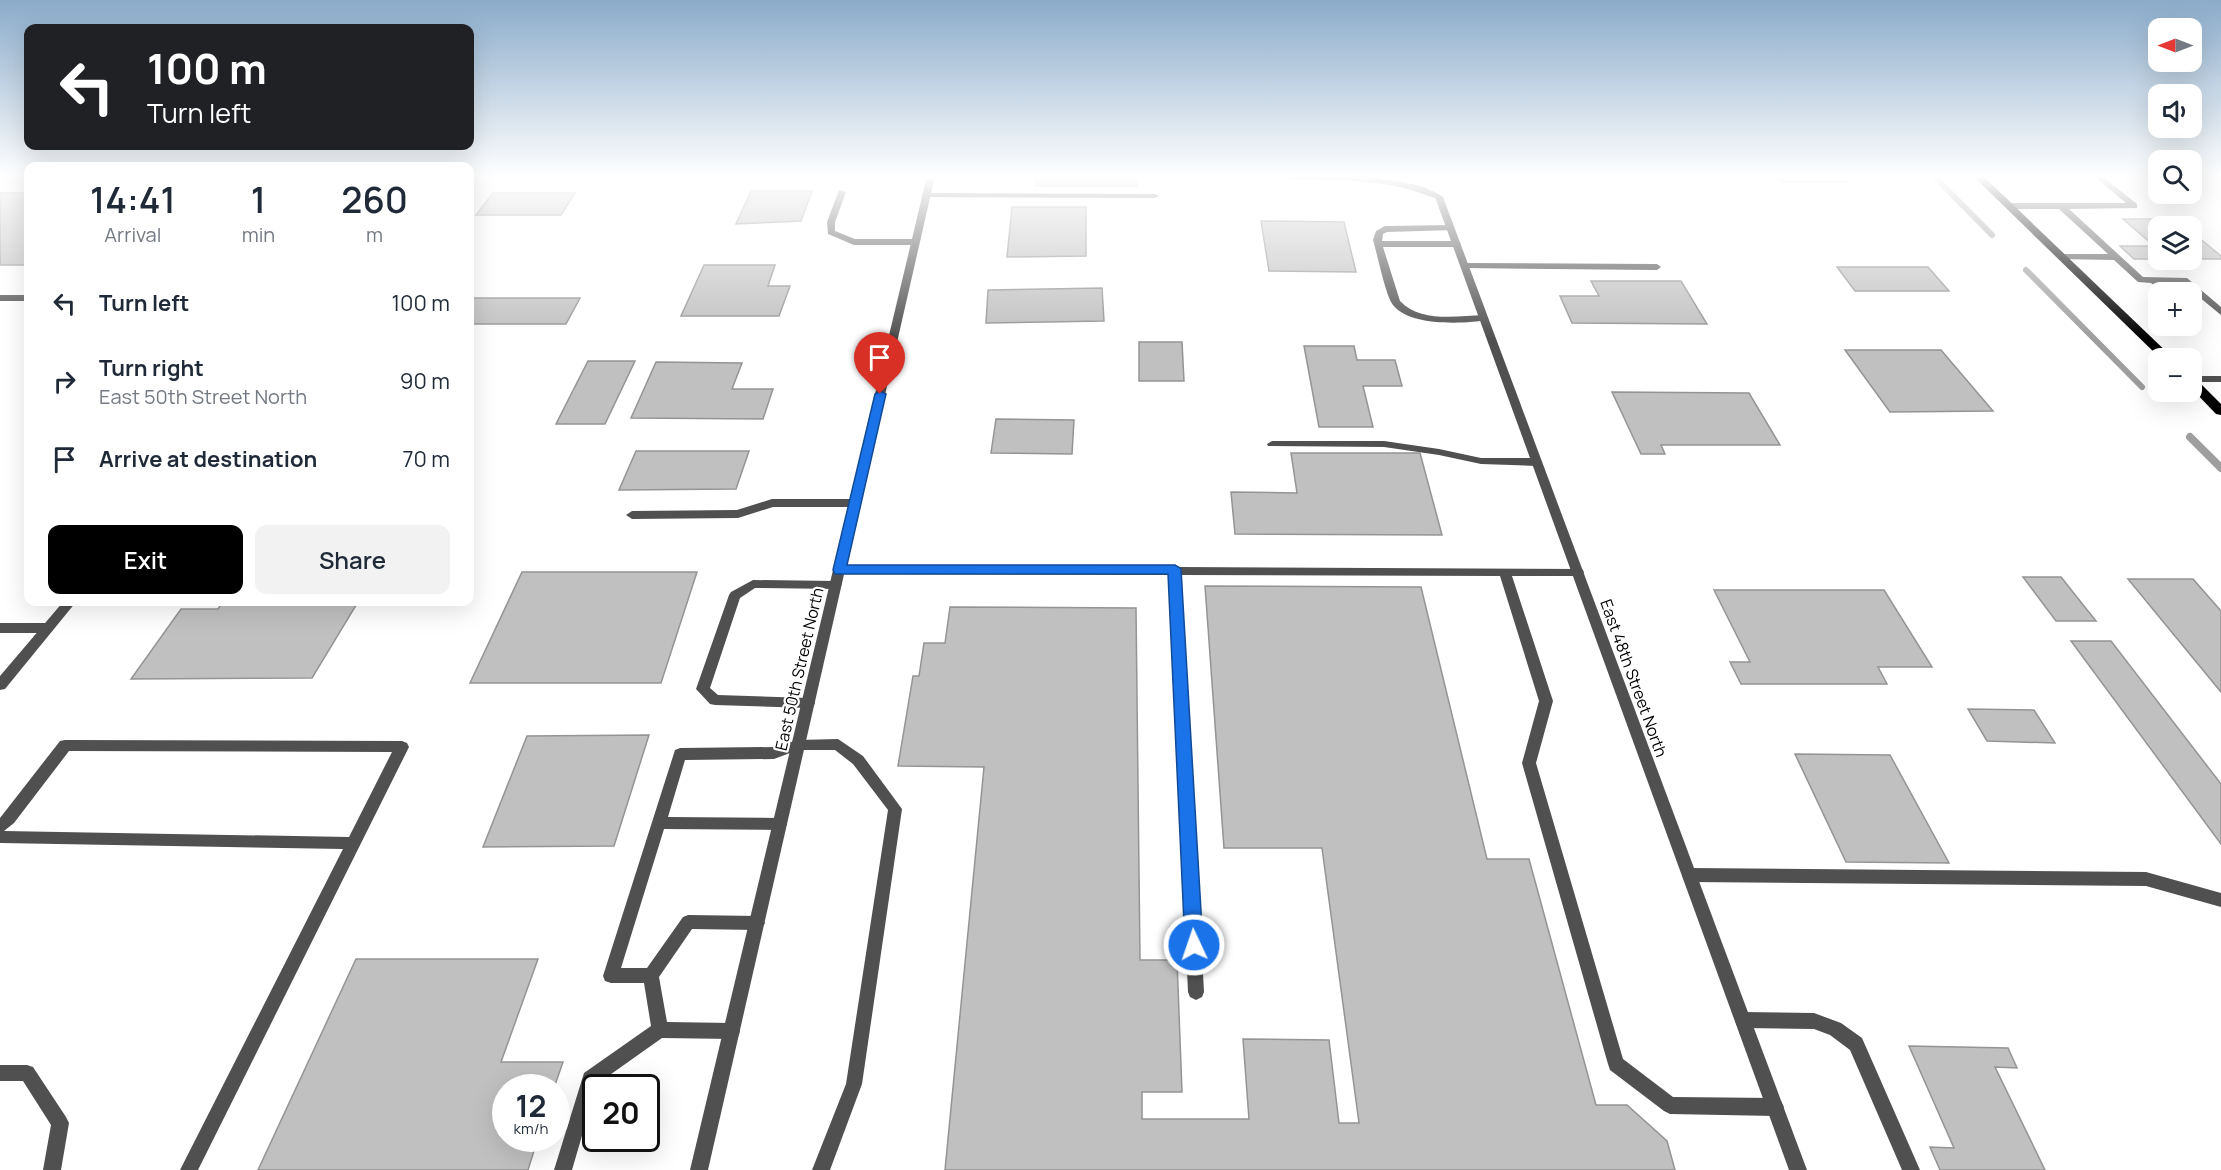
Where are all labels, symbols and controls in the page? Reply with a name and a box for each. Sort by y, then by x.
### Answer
north arrow [2148,18,2202,72]
map controls [2148,18,2202,402]
text: 100 m [147,39,267,97]
icon: left [48,48,126,126]
button: sound [2148,84,2202,138]
text: Turn left [147,94,251,131]
button: search [2148,150,2202,204]
text: 14:41 [90,175,176,224]
text: 1 [251,175,266,224]
text: 260 [341,175,408,224]
button: layers [2148,216,2202,270]
text: Arrival [104,221,161,248]
text: min [242,221,275,248]
text: m [366,221,383,248]
button: + [2148,282,2202,336]
icon: left [48,287,81,320]
text: Turn left [99,288,189,318]
text: 100 m [392,288,450,318]
pin [854,332,905,394]
icon: arrive [863,341,896,374]
button: − [2148,348,2202,402]
text: Turn right [99,353,204,383]
icon: right [48,365,81,398]
text: 90 m [400,366,450,396]
text: East 50th Street North [99,383,307,410]
icon: arrive [48,443,81,476]
text: Arrive at destination [99,444,317,474]
text: 70 m [402,444,450,474]
button: Exit [48,525,243,594]
button: Share [255,525,450,594]
street label: East 50th Street North [770,585,828,753]
street label: East 48th Street North [1595,596,1673,760]
position arrow [1162,913,1226,977]
speed limit sign: 20 [582,1074,660,1152]
text: 12 [515,1085,547,1126]
text: km/h [514,1118,548,1139]

